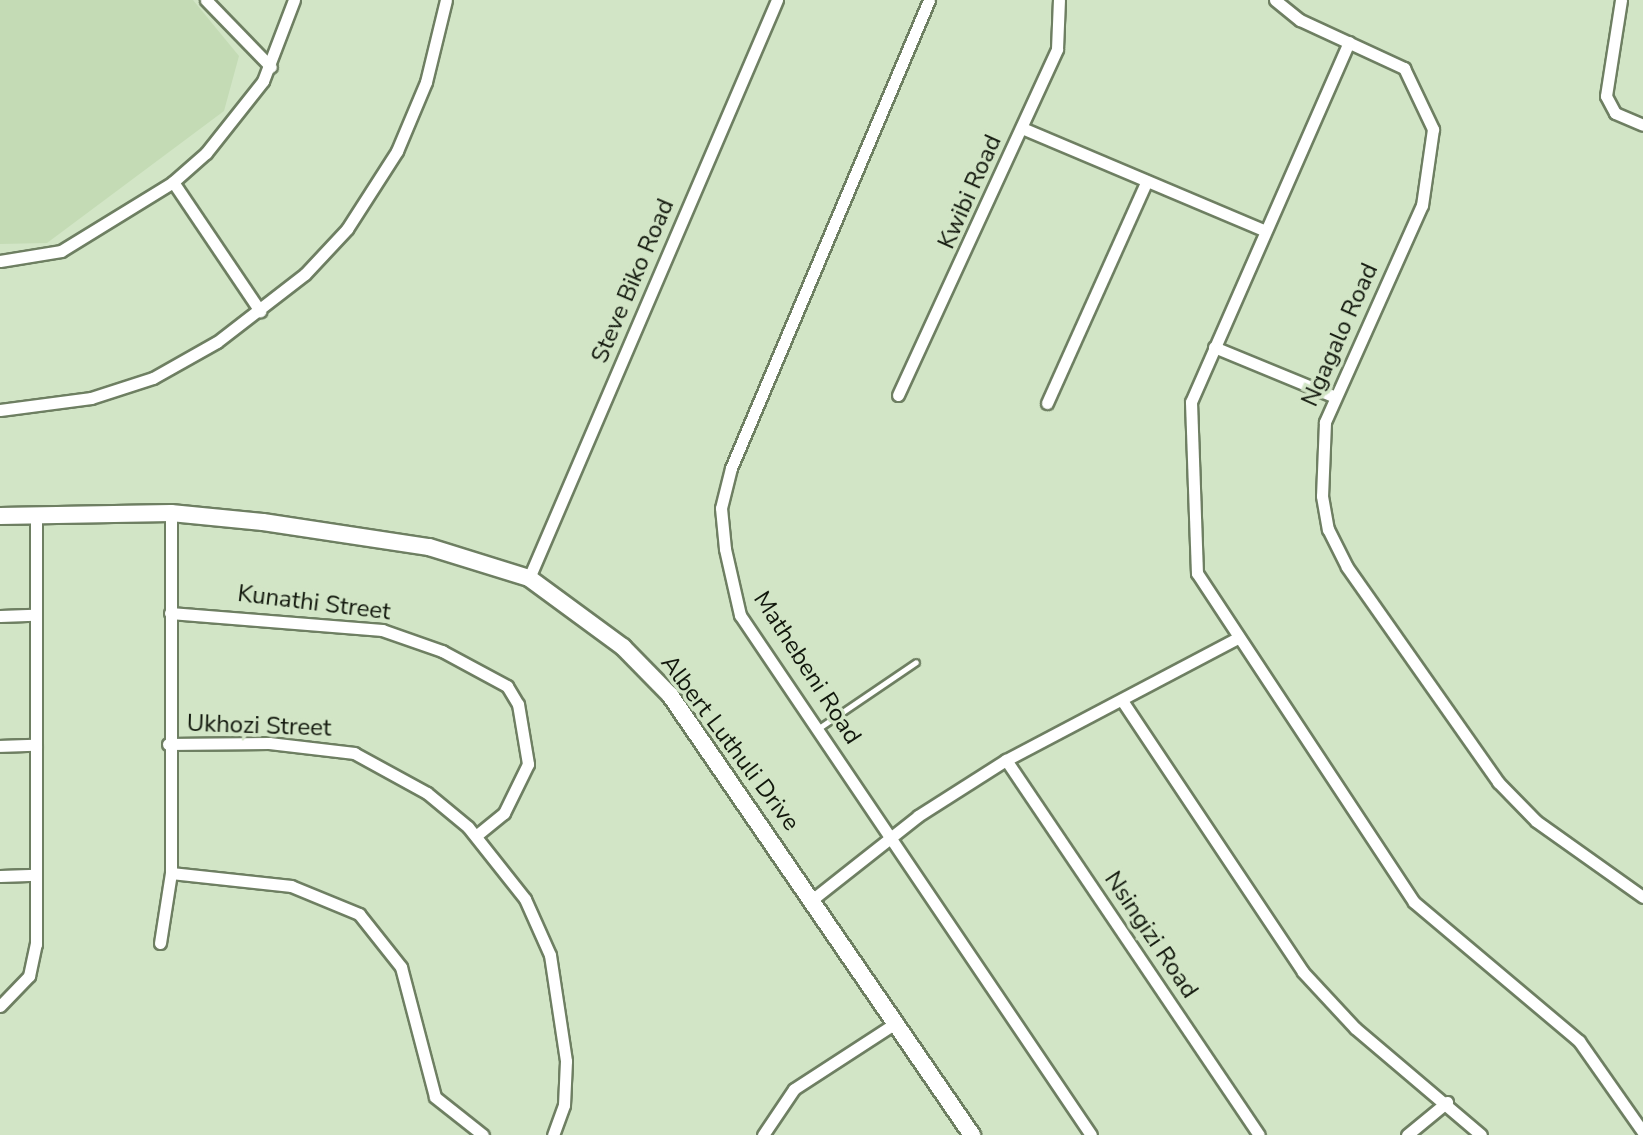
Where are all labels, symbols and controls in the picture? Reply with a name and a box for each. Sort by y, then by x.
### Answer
street label: Kwibi Road [932,131,1008,253]
street label: Steve Biko Road [585,195,681,367]
street label: Ngagalo Road [1296,259,1384,411]
street label: Kunathi Street [236,579,392,627]
street label: Mathebeni Road [747,586,867,750]
street label: Albert Luthuli Drive [655,649,805,837]
street label: Ukhozi Street [186,709,332,743]
street label: Nsingizi Road [1098,866,1204,1004]

